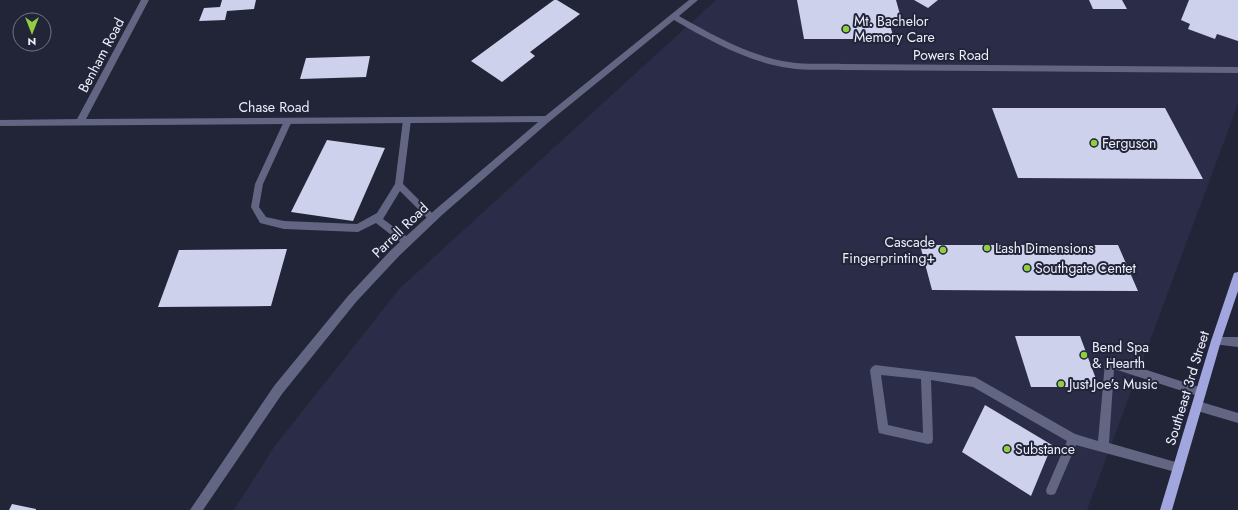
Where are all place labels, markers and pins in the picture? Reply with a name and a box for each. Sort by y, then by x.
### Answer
place label: Mt. Bachelor Memory Care [854,11,935,47]
marker: Mt. Bachelor Memory Care [841,24,851,34]
place label: Ferguson [1102,133,1156,153]
marker: Ferguson [1089,138,1099,148]
place label: Cascade Fingerprinting+ [842,232,935,268]
place label: Lash Dimensions [995,238,1094,258]
marker: Lash Dimensions [982,243,992,253]
marker: Cascade Fingerprinting+ [938,245,948,255]
place label: Southgate Centet [1035,258,1137,278]
marker: Southgate Centet [1022,263,1032,273]
place label: Bend Spa & Hearth [1092,337,1149,373]
marker: Bend Spa & Hearth [1079,350,1089,360]
place label: Just Joe’s Music [1067,374,1158,394]
marker: Just Joe’s Music [1056,379,1066,389]
place label: Substance [1015,439,1075,459]
marker: Substance [1002,444,1012,454]

